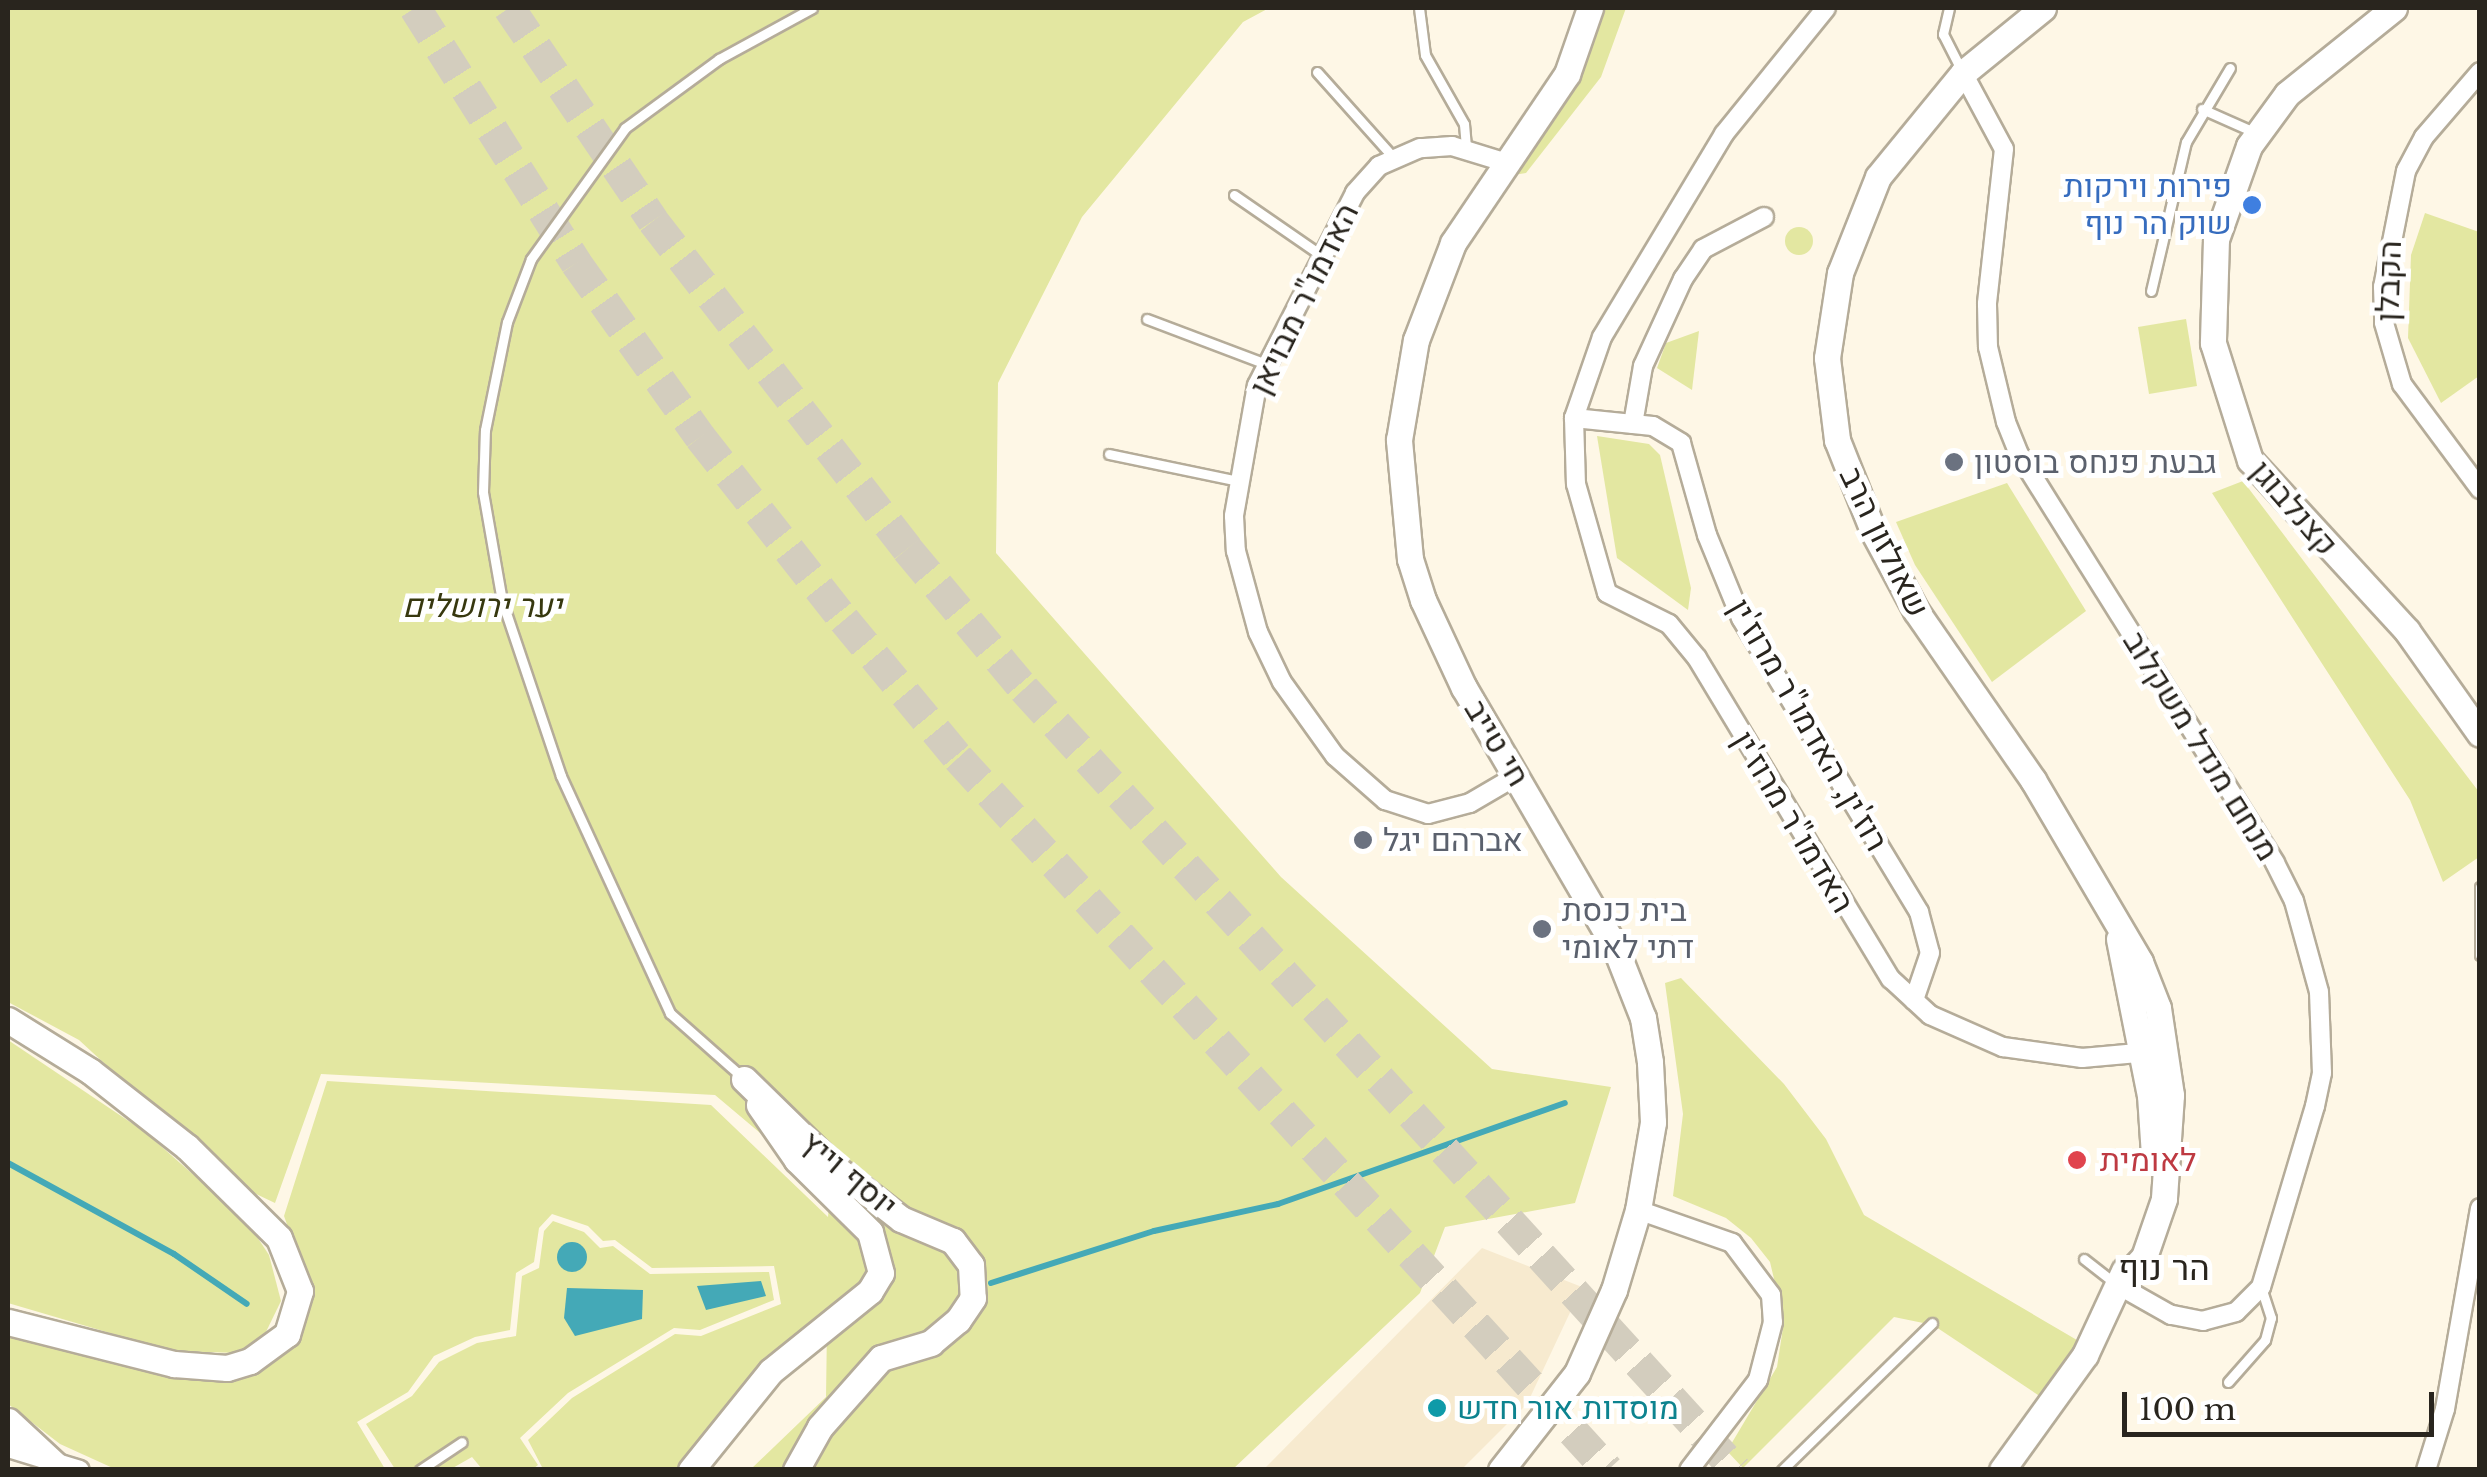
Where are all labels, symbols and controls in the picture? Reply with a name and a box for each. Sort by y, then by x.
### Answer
place label: פירות וירקות שוק הר נוף [2064,168,2232,243]
marker: פירות וירקות שוק הר נוף [2241,194,2263,216]
street label: האדמו"ר מבויאן [1241,197,1367,401]
street label: הקבלן [2368,240,2410,322]
place label: גבעת פנחס בוסטון [1974,443,2217,481]
marker: גבעת פנחס בוסטון [1943,451,1965,473]
street label: קצנלבוגן [2242,453,2346,563]
street label: שאולזון הרב [1831,461,1937,623]
park label: יער ירושלים [402,587,562,625]
street label: רוז'ין, האדמו"ר מרוז'ין [1720,592,1896,858]
street label: מנחם מנדל משקלוב [2115,624,2287,868]
street label: חי טייב [1456,693,1538,793]
street label: האדמו"ר מרוז'ין [1724,724,1862,920]
place label: אברהם יגל [1383,821,1523,859]
marker: אברהם יגל [1352,829,1374,851]
place label: בית כנסת דתי לאומי [1562,892,1694,967]
marker: בית כנסת דתי לאומי [1531,918,1553,940]
street label: יוסף וייץ [793,1123,905,1225]
place label: לאומית [2100,1141,2196,1179]
marker: לאומית [2064,1147,2090,1173]
district label: הר נוף [2118,1247,2210,1289]
scale bar [2127,1372,2440,1434]
place label: מוסדות אור חדש [1457,1389,1679,1427]
text: 100 m [2139,1391,2236,1428]
marker: מוסדות אור חדש [1426,1397,1448,1419]

